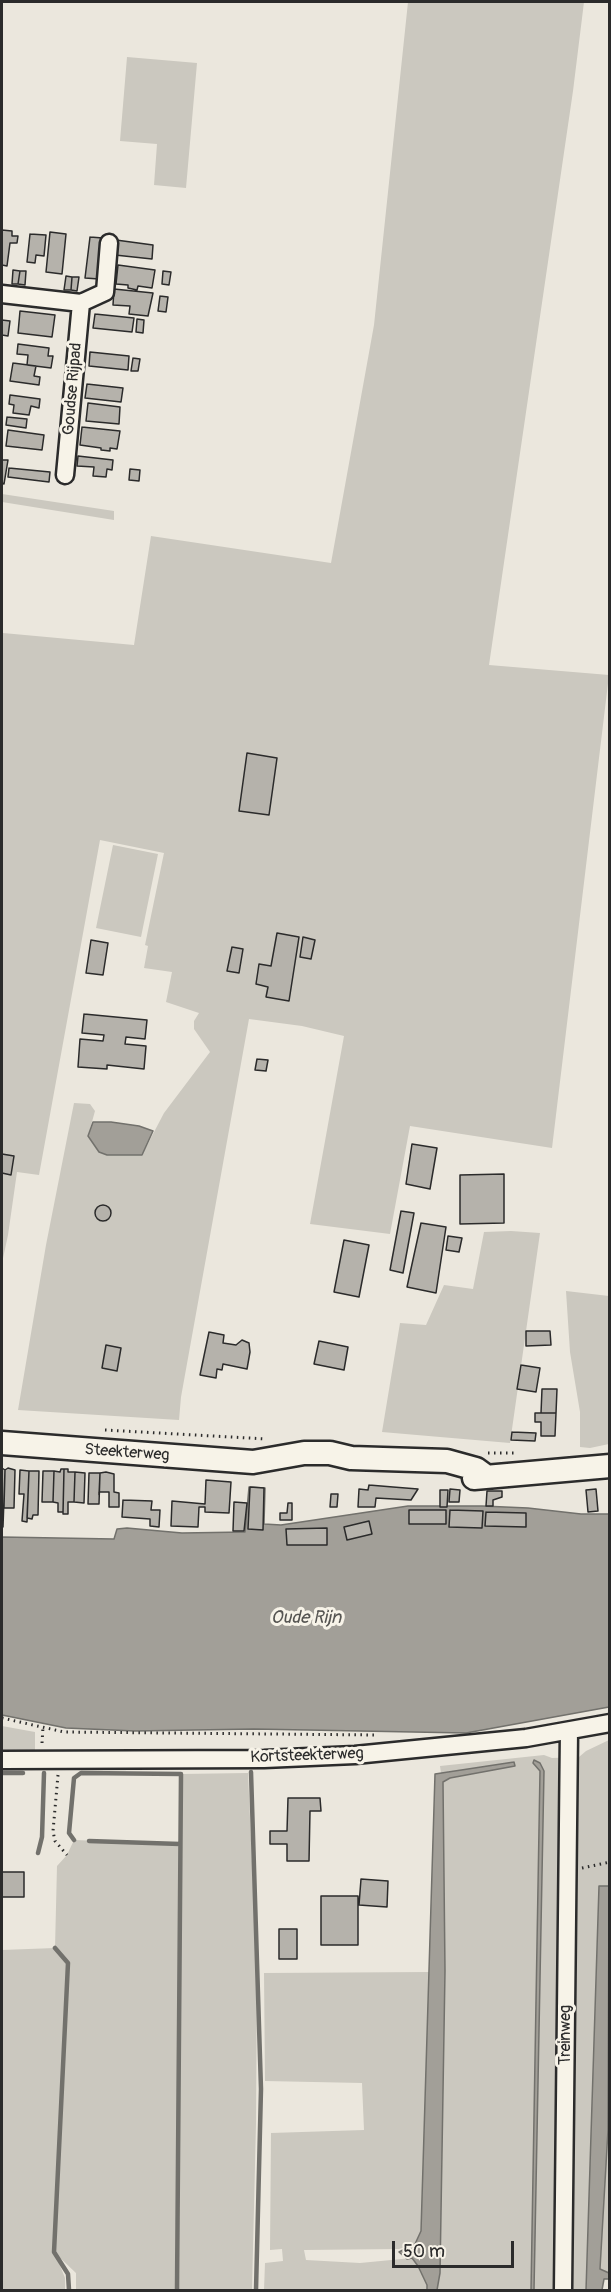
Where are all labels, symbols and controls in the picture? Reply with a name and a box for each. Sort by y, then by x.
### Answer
street label: Goudse Rijpad [59,342,87,436]
street label: Steekterweg [84,1440,170,1466]
water label: Oude Rijn [271,1607,341,1629]
street label: Kortsteekterweg [250,1744,364,1768]
street label: Treinweg [556,2005,576,2065]
scale bar [395,2229,516,2267]
text: 50 m [403,2240,445,2263]

